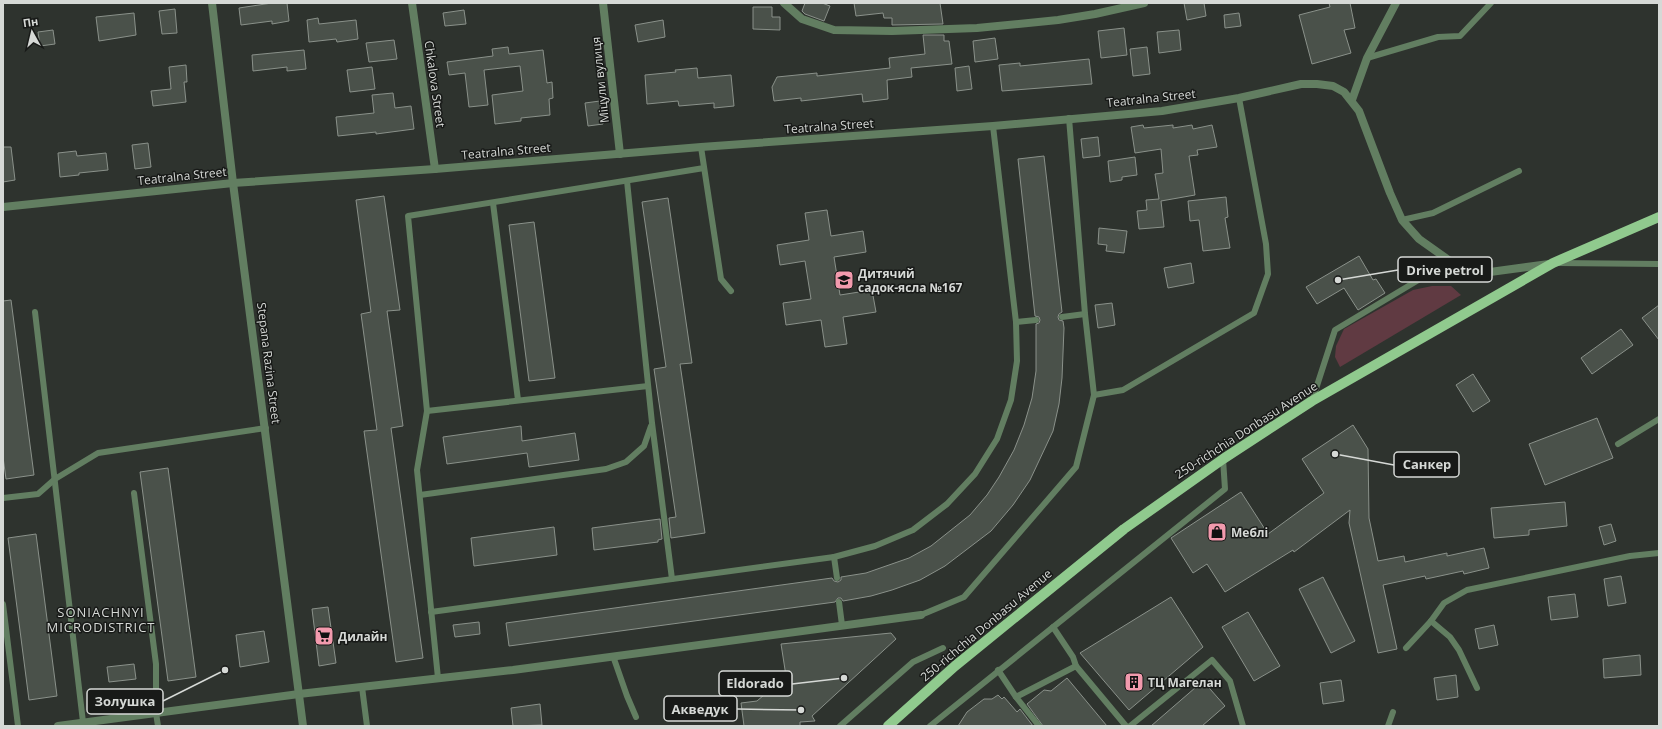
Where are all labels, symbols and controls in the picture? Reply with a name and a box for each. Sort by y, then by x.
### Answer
north arrow [12,12,52,52]
text: Пн [22,13,39,30]
street label: Міцули вулиця [587,36,613,124]
street label: Chkalova Street [420,40,450,128]
street label: Teatralna Street [1106,85,1196,111]
street label: Teatralna Street [784,114,874,138]
street label: Teatralna Street [461,139,551,163]
street label: Teatralna Street [137,163,227,189]
callout: Drive petrol [1398,257,1492,282]
text: Drive petrol [1406,261,1484,279]
place label: Дитячий садок-ясла №167 [858,265,963,296]
school or university icon: Дитячий садок-ясла №167 [833,269,855,291]
street label: Stepana Razina Street [253,301,285,425]
street label: 250-richchia Donbasu Avenue [1171,377,1321,483]
callout: Санкер [1394,452,1459,477]
text: Санкер [1403,455,1451,473]
shop icon: Меблі [1206,521,1228,543]
place label: Меблі [1231,524,1268,541]
street label: 250-richchia Donbasu Avenue [917,565,1056,685]
district label: SONIACHNYI MICRODISTRICT [46,603,156,636]
supermarket icon: Дилайн [313,625,335,647]
place label: Дилайн [338,628,387,645]
callout: Eldorado [719,671,792,696]
building icon: ТЦ Магелан [1123,671,1145,693]
text: Eldorado [726,674,784,692]
place label: ТЦ Магелан [1148,674,1222,691]
callout: Золушка [87,689,163,714]
text: Золушка [95,692,155,710]
callout: Акведук [664,696,737,721]
text: Акведук [672,700,729,718]

